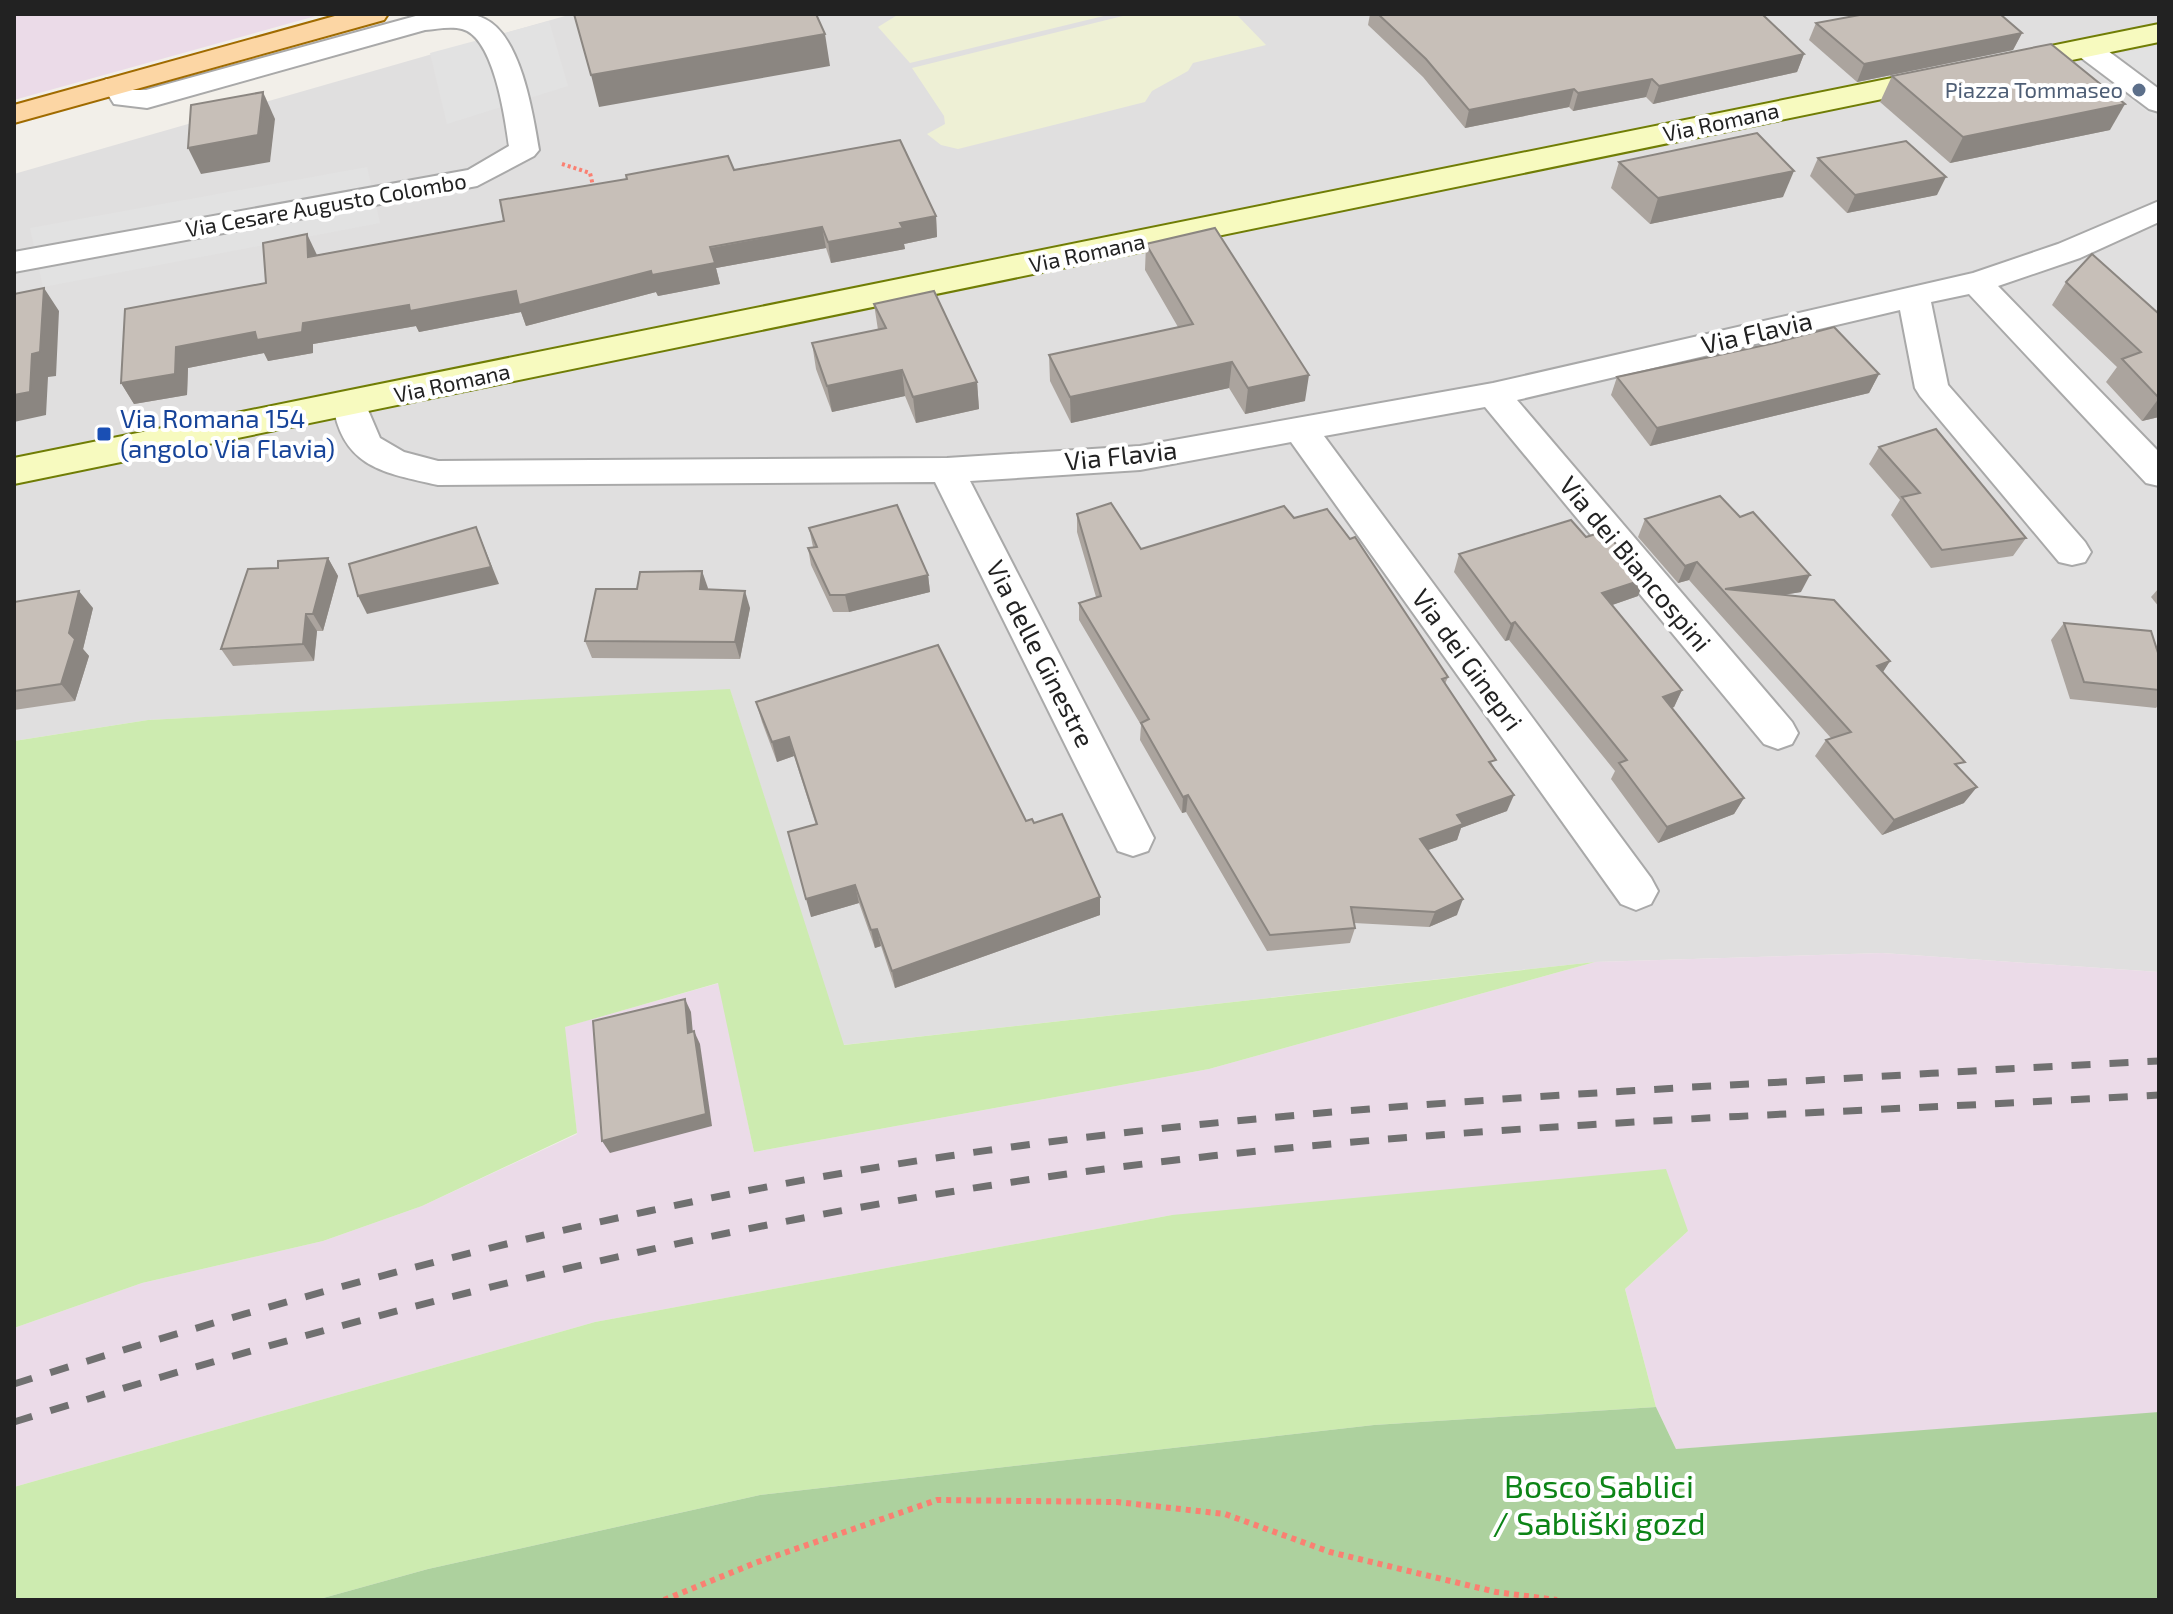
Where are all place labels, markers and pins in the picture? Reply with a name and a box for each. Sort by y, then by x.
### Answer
place label: Piazza Tommaseo [1945,76,2123,102]
marker: Piazza Tommaseo [2130,81,2148,99]
place label: Via Romana 154 (angolo Via Flavia) [120,402,335,463]
marker: Via Romana 154 (angolo Via Flavia) [95,425,113,443]

